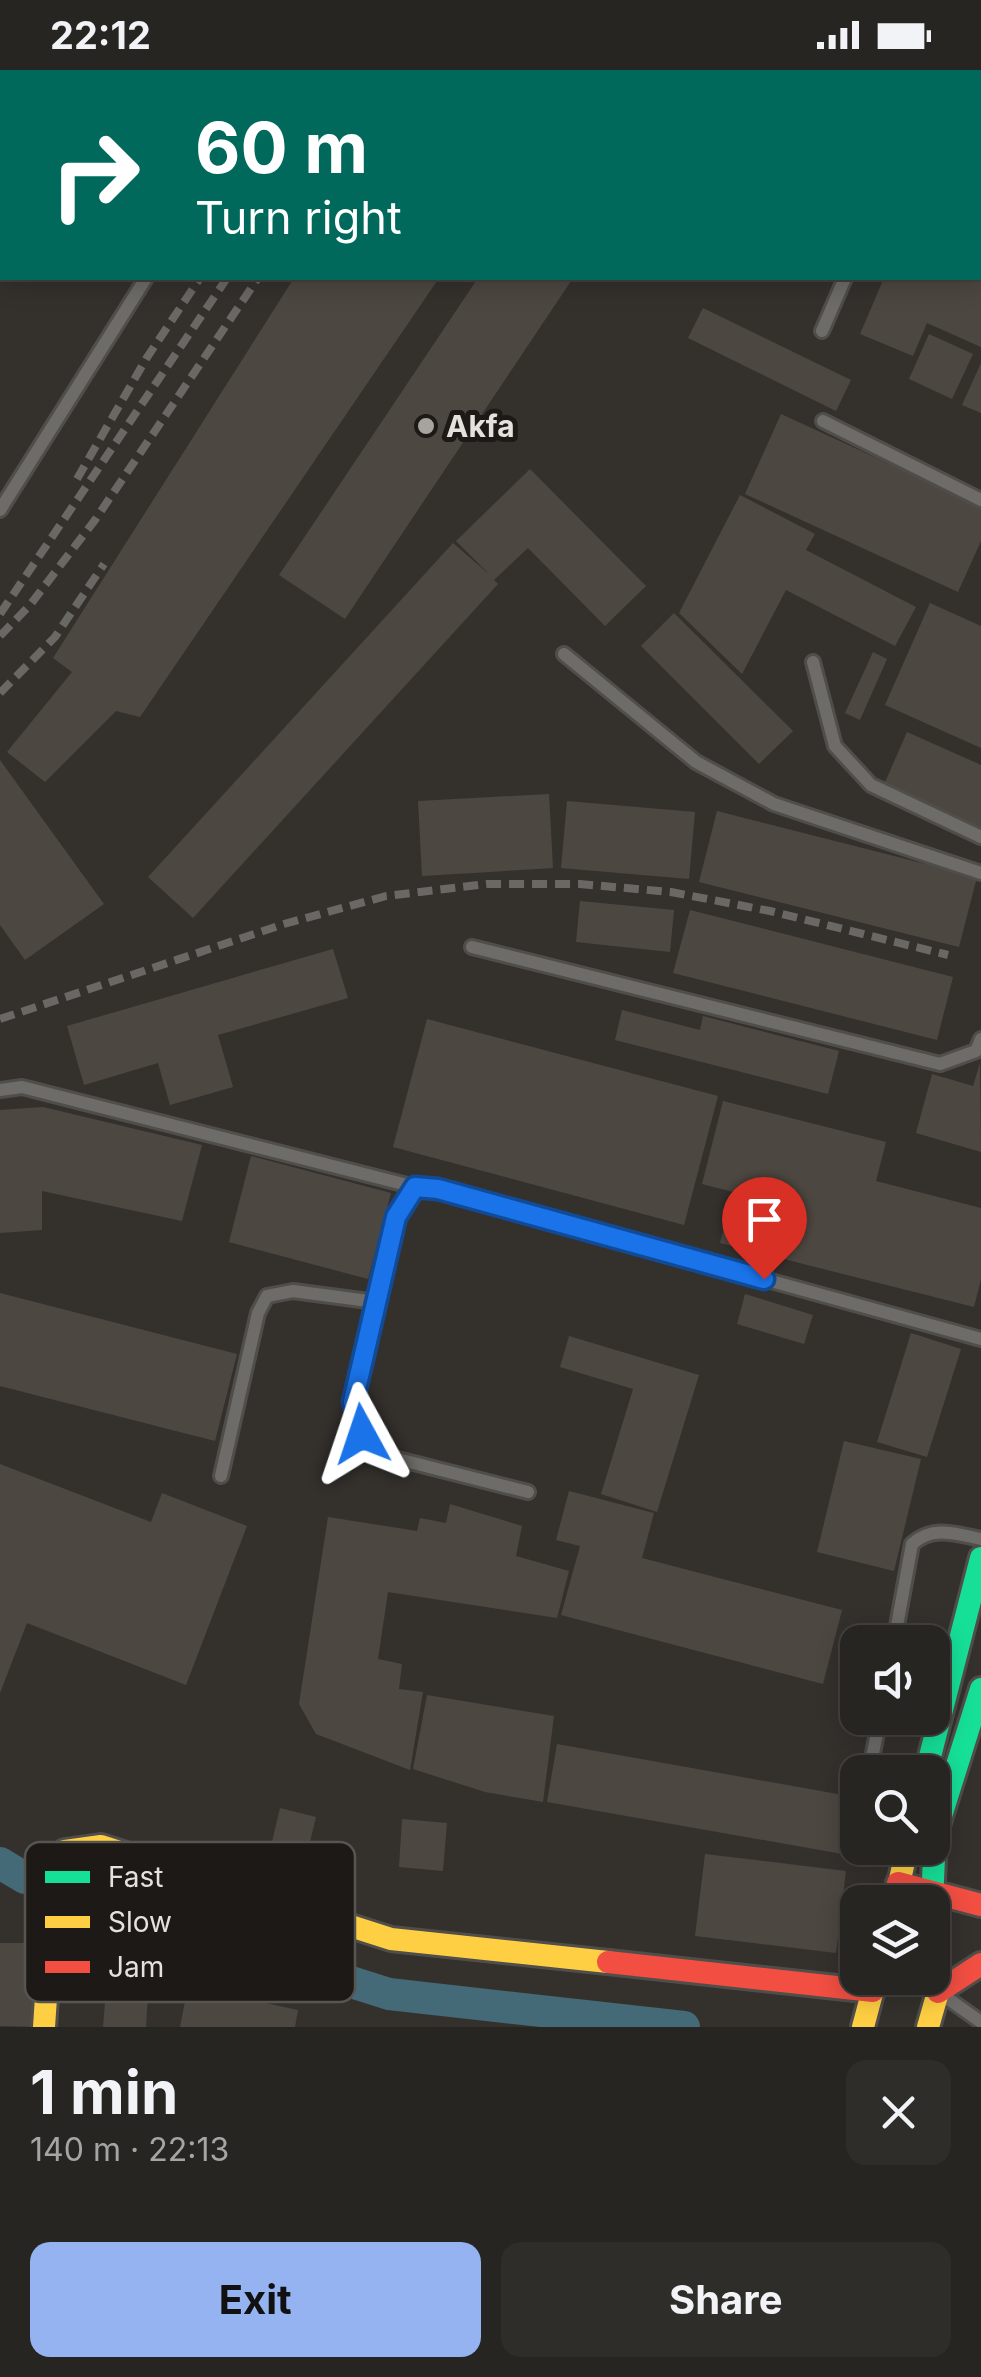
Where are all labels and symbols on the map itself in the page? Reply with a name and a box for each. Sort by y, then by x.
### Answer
place label: Akfa [446,408,515,444]
marker: Akfa [415,415,437,437]
pin [722,1177,807,1280]
position arrow [310,1382,414,1486]
legend [25,1842,355,2002]
text: Fast [108,1860,164,1894]
text: Slow [108,1905,172,1939]
text: Jam [108,1950,164,1984]

